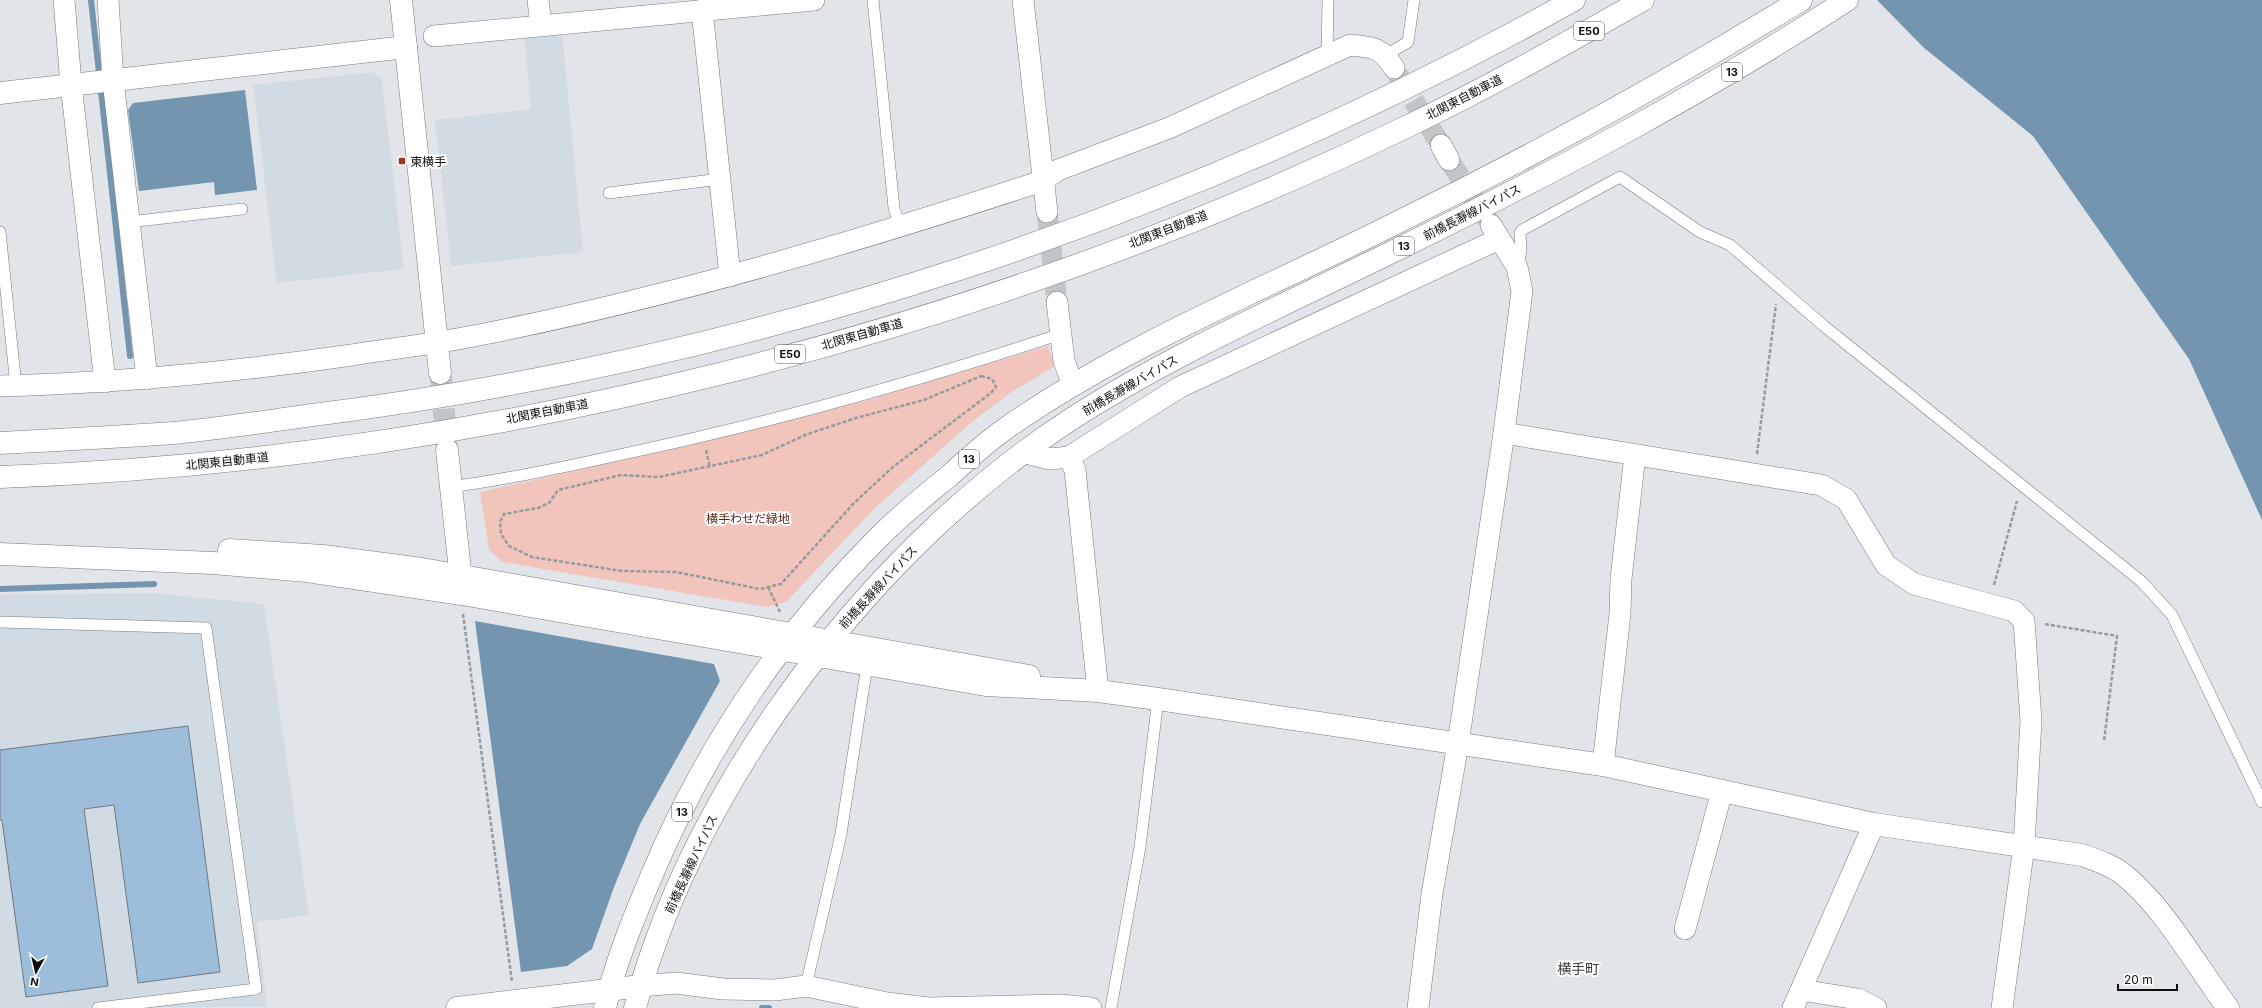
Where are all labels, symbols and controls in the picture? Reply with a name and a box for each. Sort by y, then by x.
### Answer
road number: E50 [1574,22,1604,40]
road number: 13 [1722,63,1742,81]
street label: 北関東自動車道 [1423,71,1505,123]
place label: 東横手 [410,154,446,169]
marker: 東横手 [397,156,407,166]
street label: 前橋長瀞線バイパス [1421,181,1523,243]
street label: 北関東自動車道 [1126,207,1210,251]
road number: 13 [1394,237,1414,255]
street label: 北関東自動車道 [820,315,904,353]
road number: E50 [775,345,805,363]
street label: 前橋長瀞線バイパス [1080,352,1180,418]
street label: 北関東自動車道 [504,396,590,426]
street label: 北関東自動車道 [184,449,270,473]
road number: 13 [959,450,979,468]
park label: 横手わせだ緑地 [706,511,790,526]
street label: 前橋長瀞線バイパス [836,542,920,632]
road number: 13 [672,803,692,821]
street label: 前橋長瀞線バイパス [661,812,721,916]
north arrow [16,952,56,992]
district label: 横手町 [1557,960,1599,977]
scale bar [2118,966,2177,992]
text: 20 m [2124,972,2153,987]
text: N [29,974,40,989]

